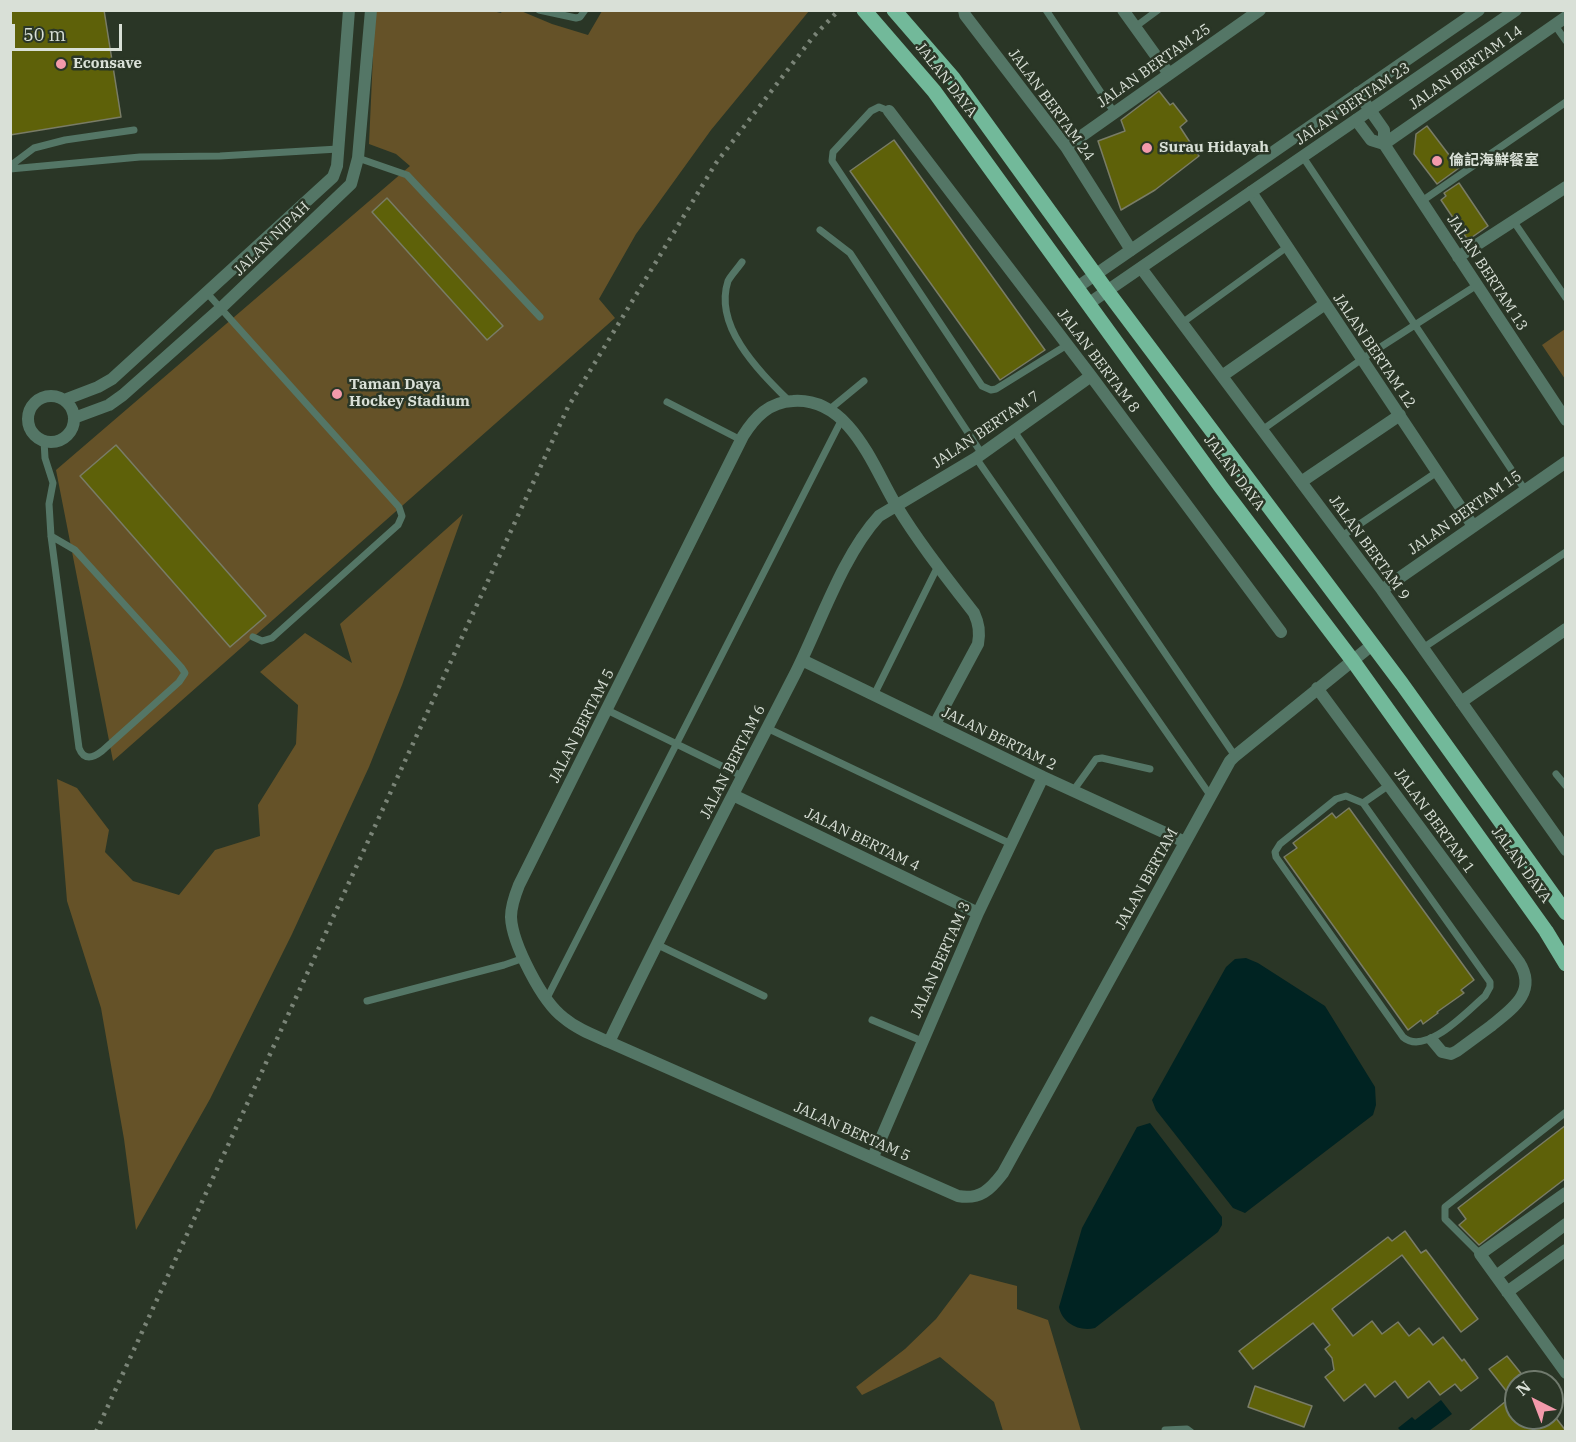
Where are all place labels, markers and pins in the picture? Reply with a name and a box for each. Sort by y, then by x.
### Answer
place label: Econsave [73,55,142,73]
marker: Econsave [54,57,68,71]
place label: Surau Hidayah [1159,139,1269,157]
marker: Surau Hidayah [1140,141,1154,155]
place label: 倫記海鮮餐室 [1449,152,1539,170]
marker: 倫記海鮮餐室 [1430,154,1444,168]
place label: Taman Daya Hockey Stadium [349,376,470,411]
marker: Taman Daya Hockey Stadium [330,387,344,401]

